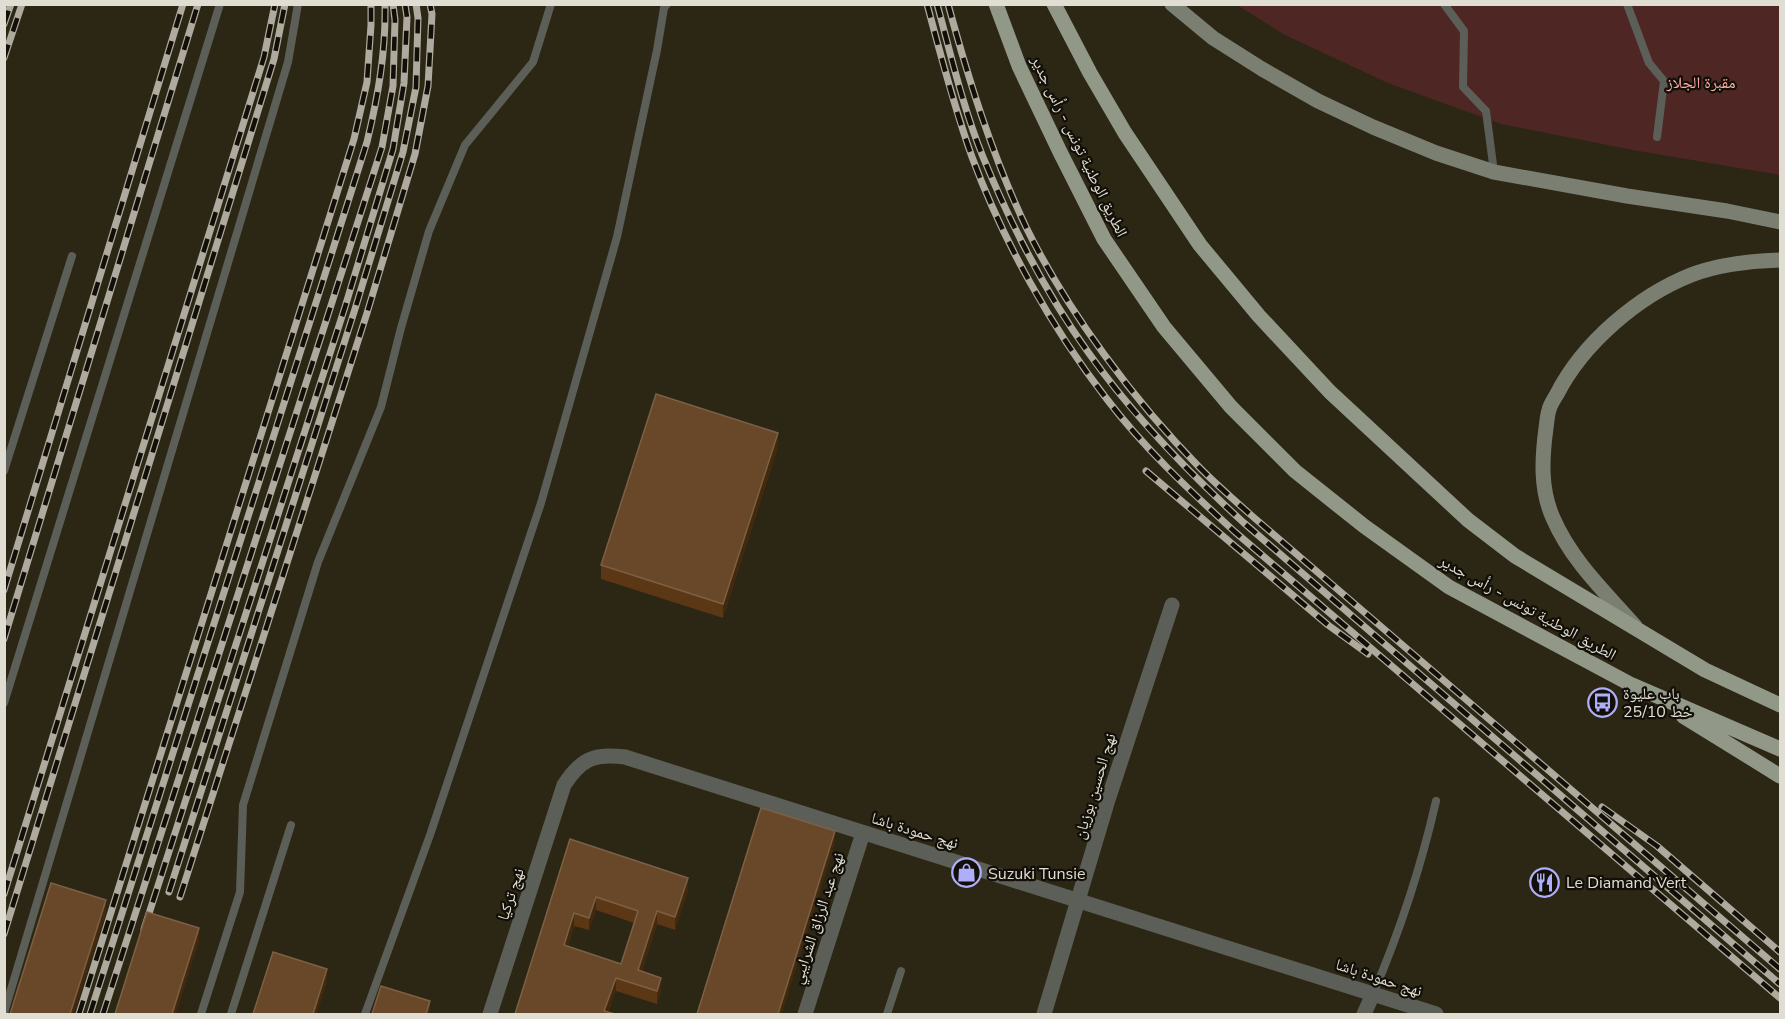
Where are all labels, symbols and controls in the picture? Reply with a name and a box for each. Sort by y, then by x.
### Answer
street label: الطريق الوطنية تونس - رأس جدير [1025,51,1133,241]
park label: مقبرة الجلاز [1665,72,1736,94]
street label: الطريق الوطنية تونس - رأس جدير [1434,549,1620,666]
place label: باب عليوة خط 25/10 [1623,683,1693,723]
bus stop icon: باب عليوة خط 25/10 [1586,686,1618,718]
street label: نهج الحسين بوزيان [1068,731,1122,842]
street label: نهج حمودة باشا [869,807,961,855]
street label: نهج عبد الرزاق الشرايبي [786,850,851,987]
shop icon: Suzuki Tunsie [951,857,983,889]
place label: Suzuki Tunsie [988,863,1085,885]
street label: نهج تركيا [492,865,530,923]
restaurant icon: Le Diamand Vert [1529,866,1561,898]
place label: Le Diamand Vert [1566,872,1687,894]
street label: نهج حمودة باشا [1333,954,1425,1002]

